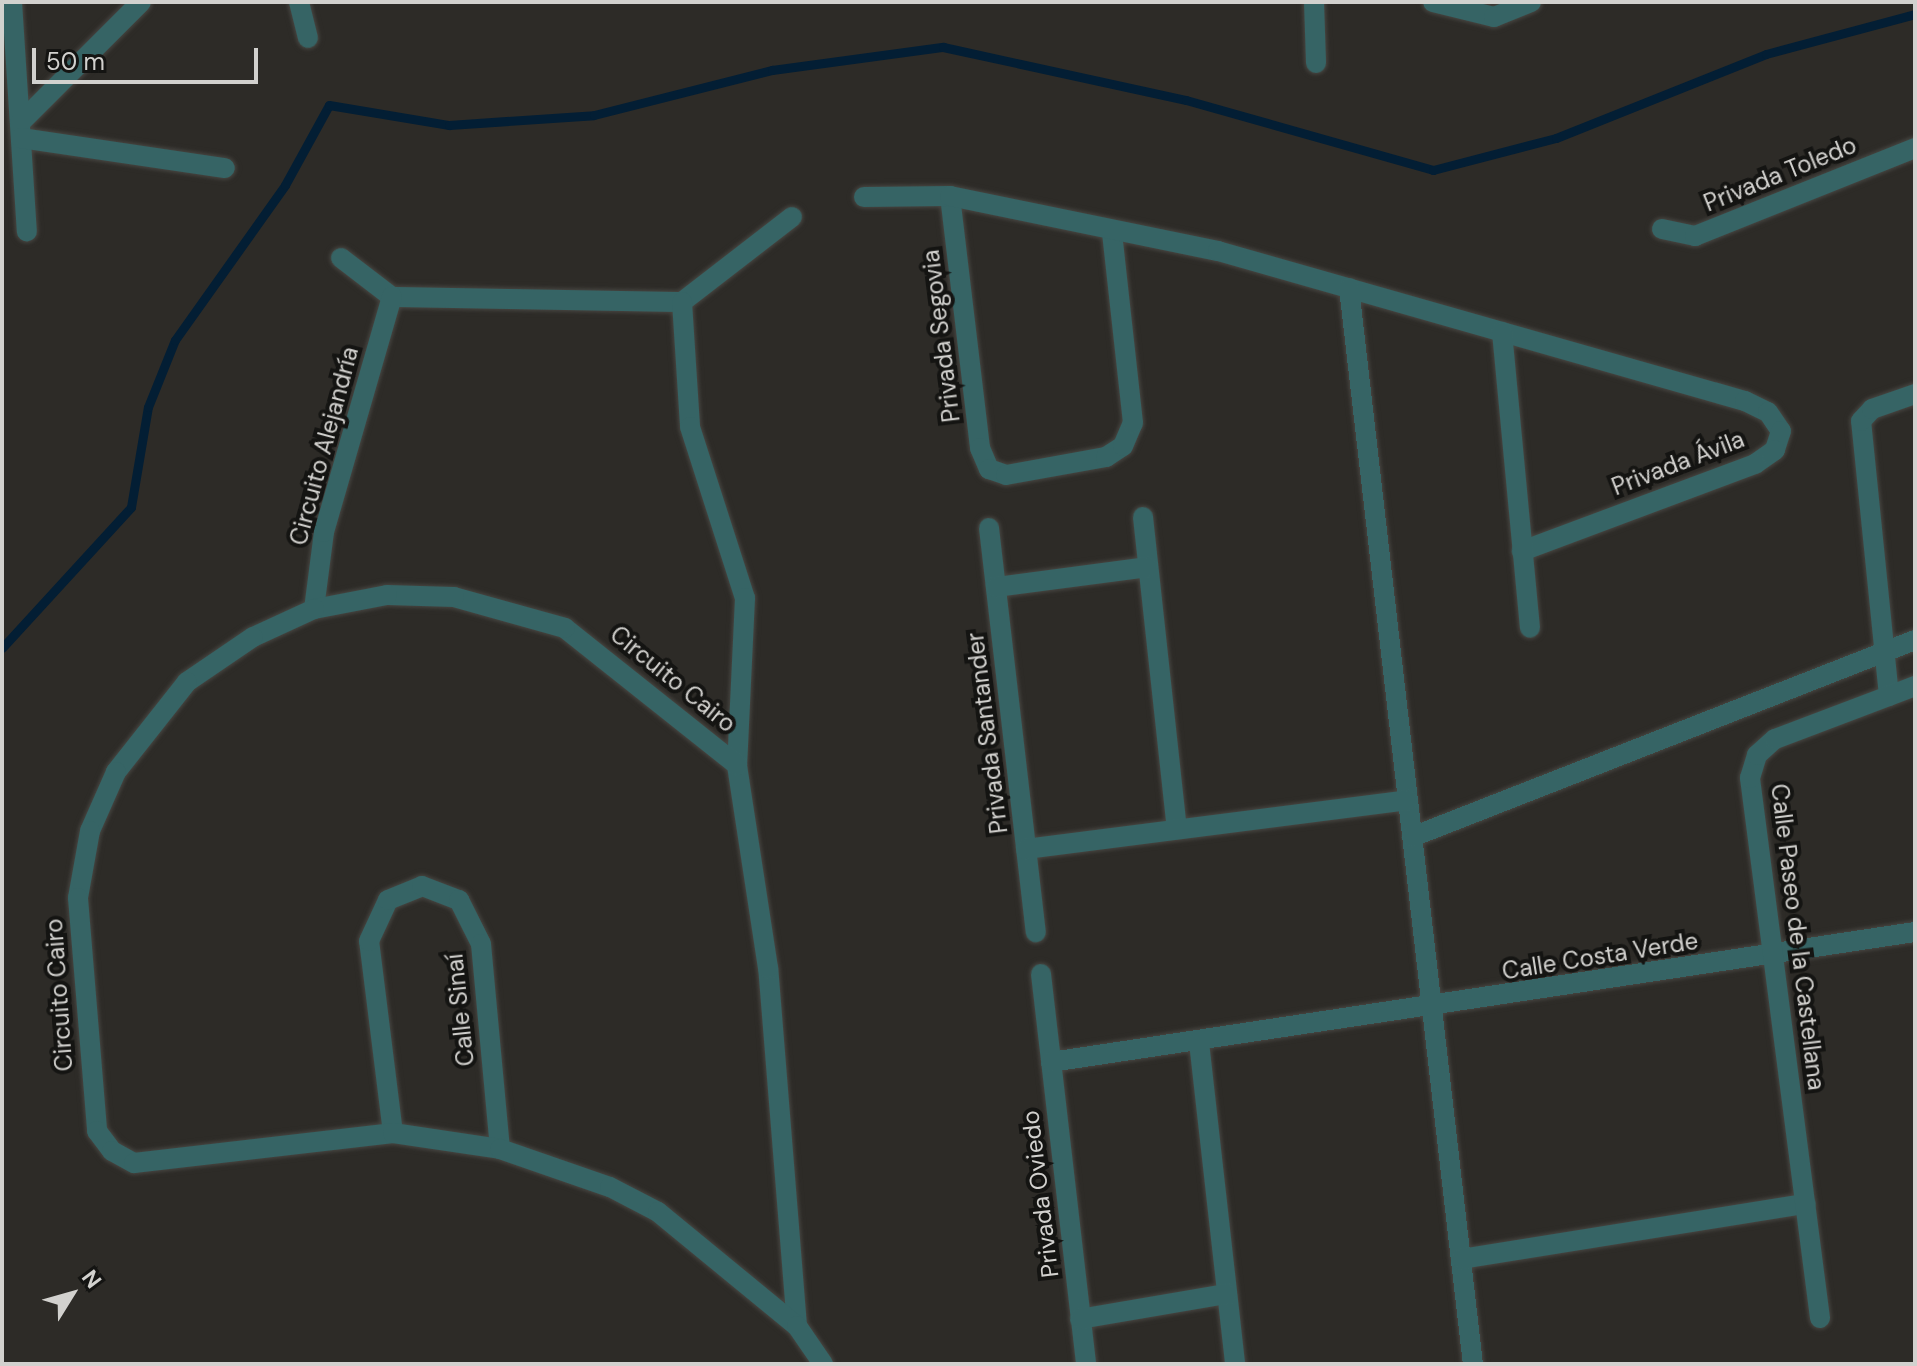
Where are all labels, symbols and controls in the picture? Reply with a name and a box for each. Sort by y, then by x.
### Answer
scale bar [36,32,262,82]
text: 50 m [46,46,105,77]
street label: Privada Toledo [1700,130,1860,218]
street label: Privada Segovia [916,248,966,424]
street label: Circuito Alejandría [284,344,364,548]
street label: Privada Ávila [1608,425,1748,501]
street label: Circuito Cairo [604,620,742,738]
street label: Privada Santander [960,631,1014,835]
street label: Calle Paseo de la Castellana [1765,782,1831,1092]
street label: Circuito Cairo [39,918,79,1072]
street label: Calle Costa Verde [1500,926,1700,986]
street label: Calle Sinaí [440,952,480,1068]
street label: Privada Oviedo [1015,1109,1065,1279]
north arrow [32,1254,112,1334]
text: N [75,1264,108,1294]

